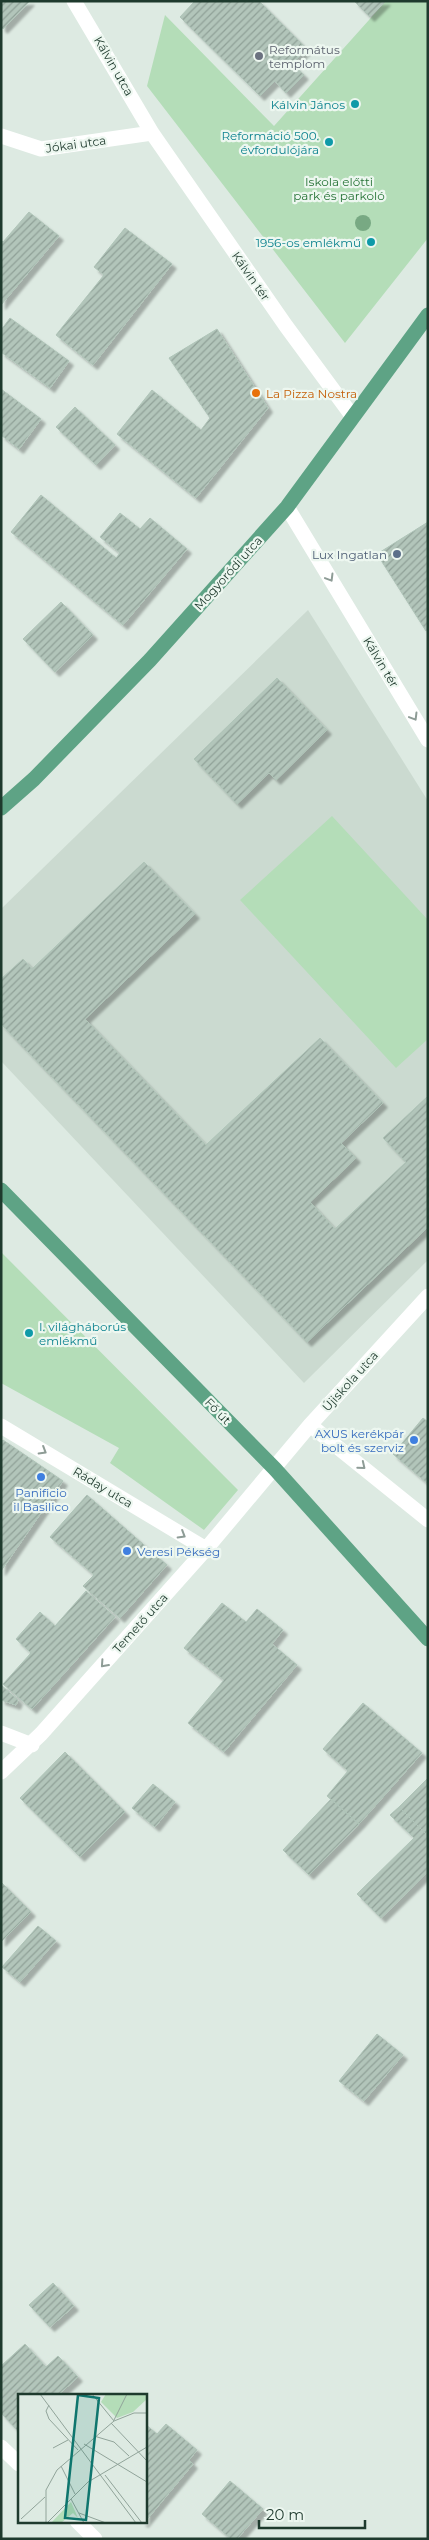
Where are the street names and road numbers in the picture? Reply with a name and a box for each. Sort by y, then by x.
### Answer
street label: Kálvin utca [91,34,137,98]
street label: Jókai utca [44,132,107,156]
street label: Kálvin tér [229,249,273,304]
street label: Mogyoródi utca [191,533,265,613]
street label: Kálvin tér [360,634,402,690]
street label: Újiskola utca [319,1348,381,1414]
street label: Fő út [202,1395,234,1427]
street label: Ráday utca [70,1463,136,1511]
street label: Temető utca [109,1590,171,1656]

